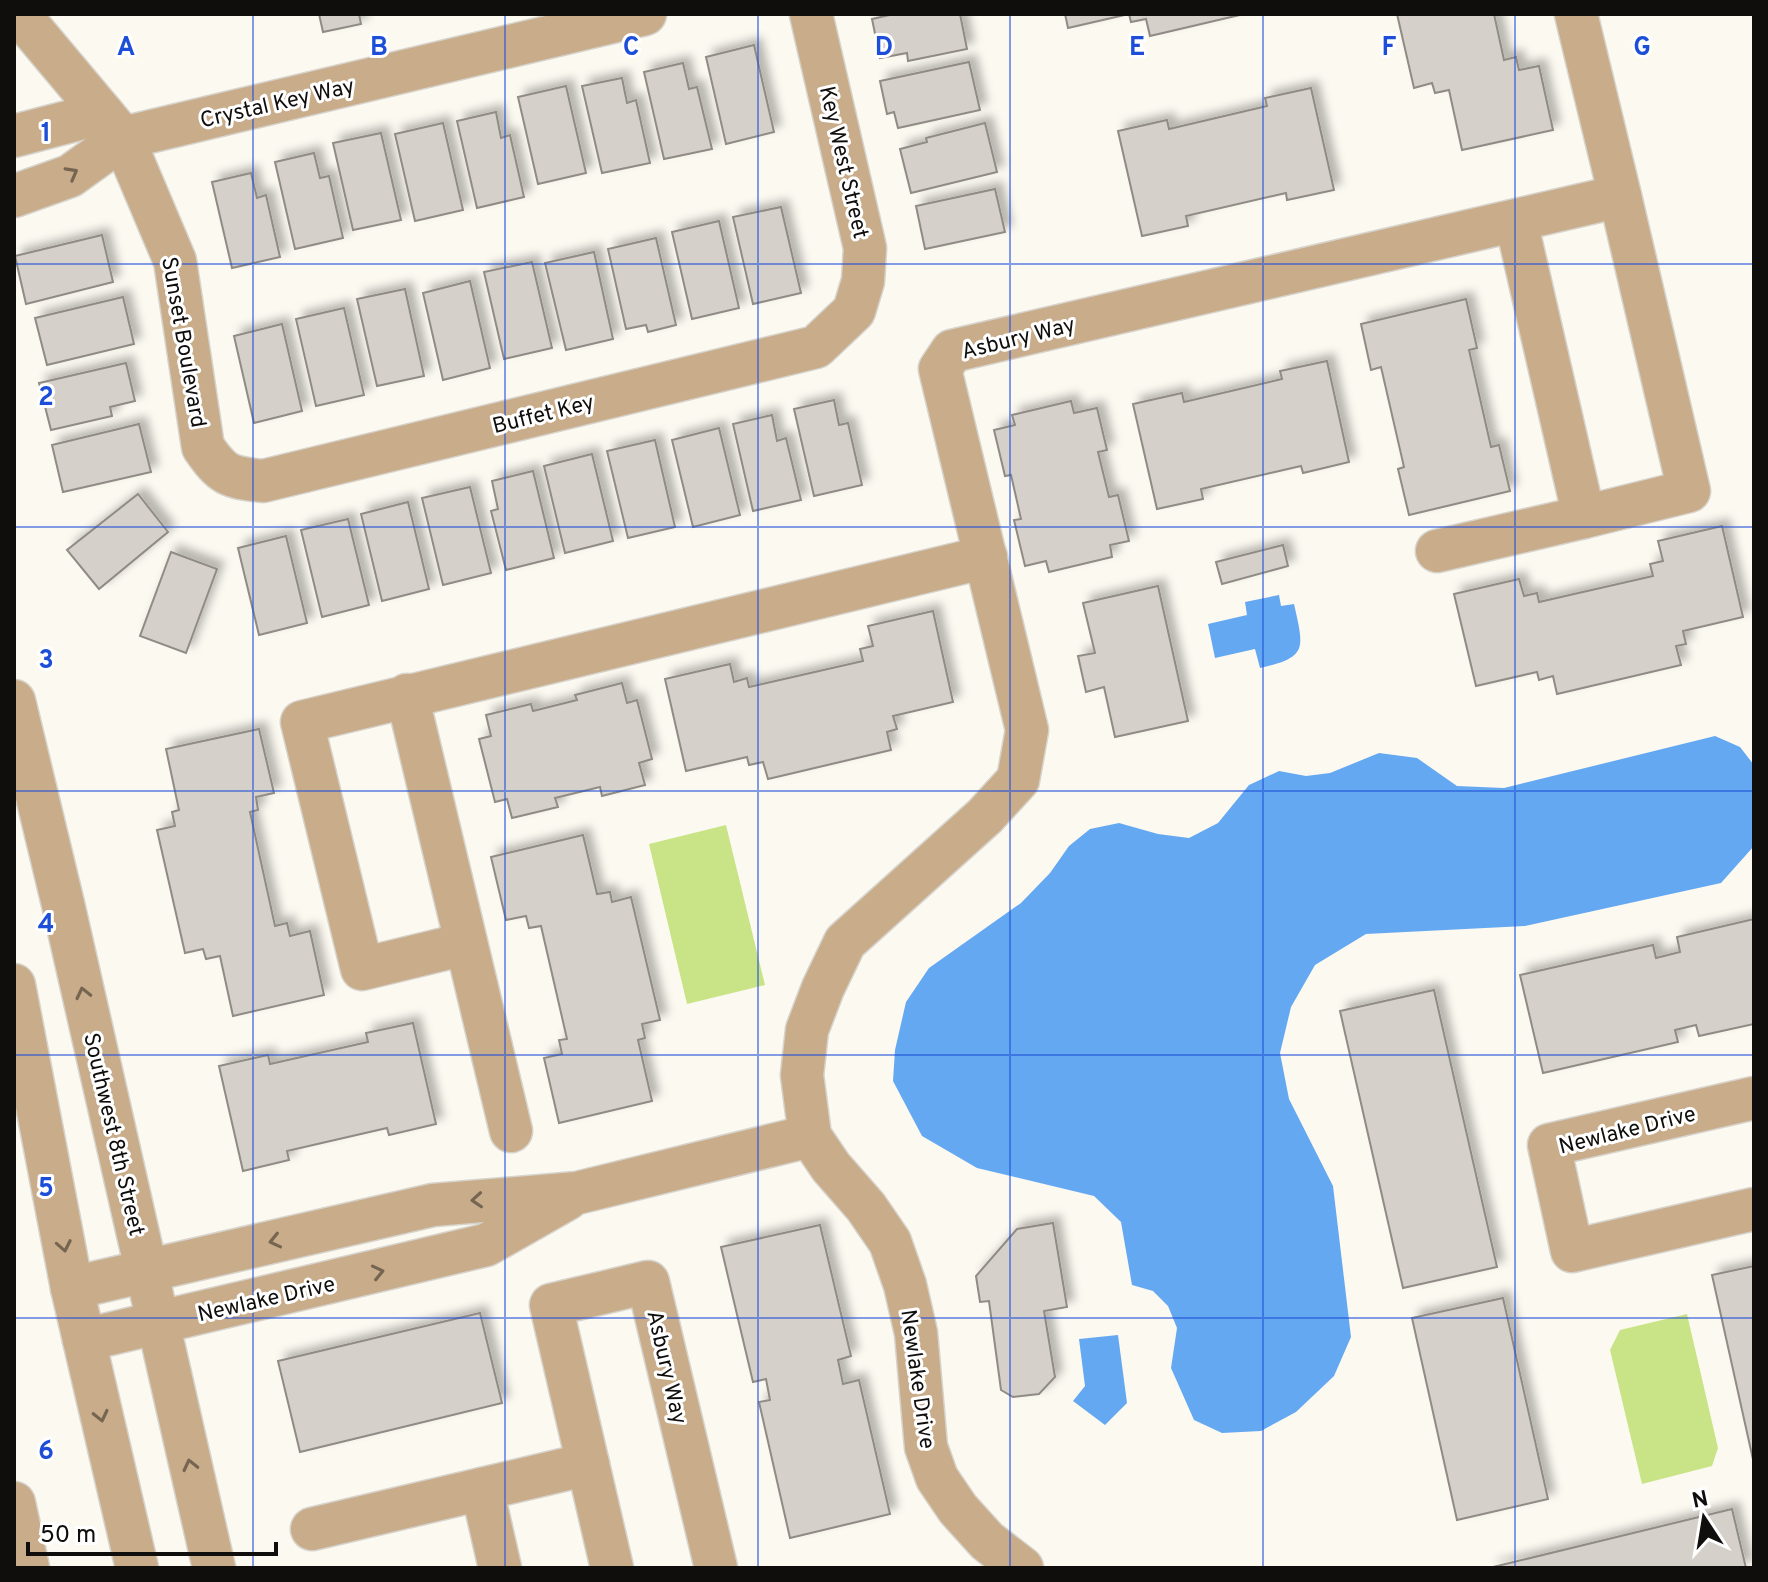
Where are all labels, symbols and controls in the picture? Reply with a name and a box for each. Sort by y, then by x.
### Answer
text: A [117,32,135,65]
text: B [370,32,388,65]
text: C [623,32,639,65]
text: D [875,32,893,65]
text: E [1129,32,1145,65]
text: F [1382,32,1397,65]
text: G [1633,32,1651,65]
street label: Crystal Key Way [198,74,357,135]
street label: Key West Street [812,84,873,241]
text: 1 [41,118,51,151]
one-way arrow [63,167,78,183]
street label: Sunset Boulevard [154,255,211,430]
street label: Asbury Way [959,312,1078,367]
text: 2 [38,382,54,415]
street label: Buffet Key [490,390,597,441]
text: 3 [38,645,54,678]
text: 4 [38,909,54,942]
one-way arrow [76,986,93,1000]
street label: Southwest 8th Street [76,1031,149,1239]
street label: Newlake Drive [1556,1101,1699,1162]
text: 5 [38,1173,54,1206]
one-way arrow [470,1191,483,1208]
one-way arrow [268,1232,282,1249]
one-way arrow [55,1239,72,1253]
one-way arrow [371,1264,384,1281]
street label: Newlake Drive [195,1271,338,1329]
street label: Asbury Way [639,1308,692,1427]
street label: Newlake Drive [893,1308,940,1451]
one-way arrow [92,1409,109,1423]
text: 6 [38,1436,54,1469]
one-way arrow [183,1458,200,1472]
north arrow [1664,1478,1744,1558]
text: N [1690,1486,1711,1516]
scale bar [28,1506,276,1556]
text: 50 m [40,1521,96,1551]

